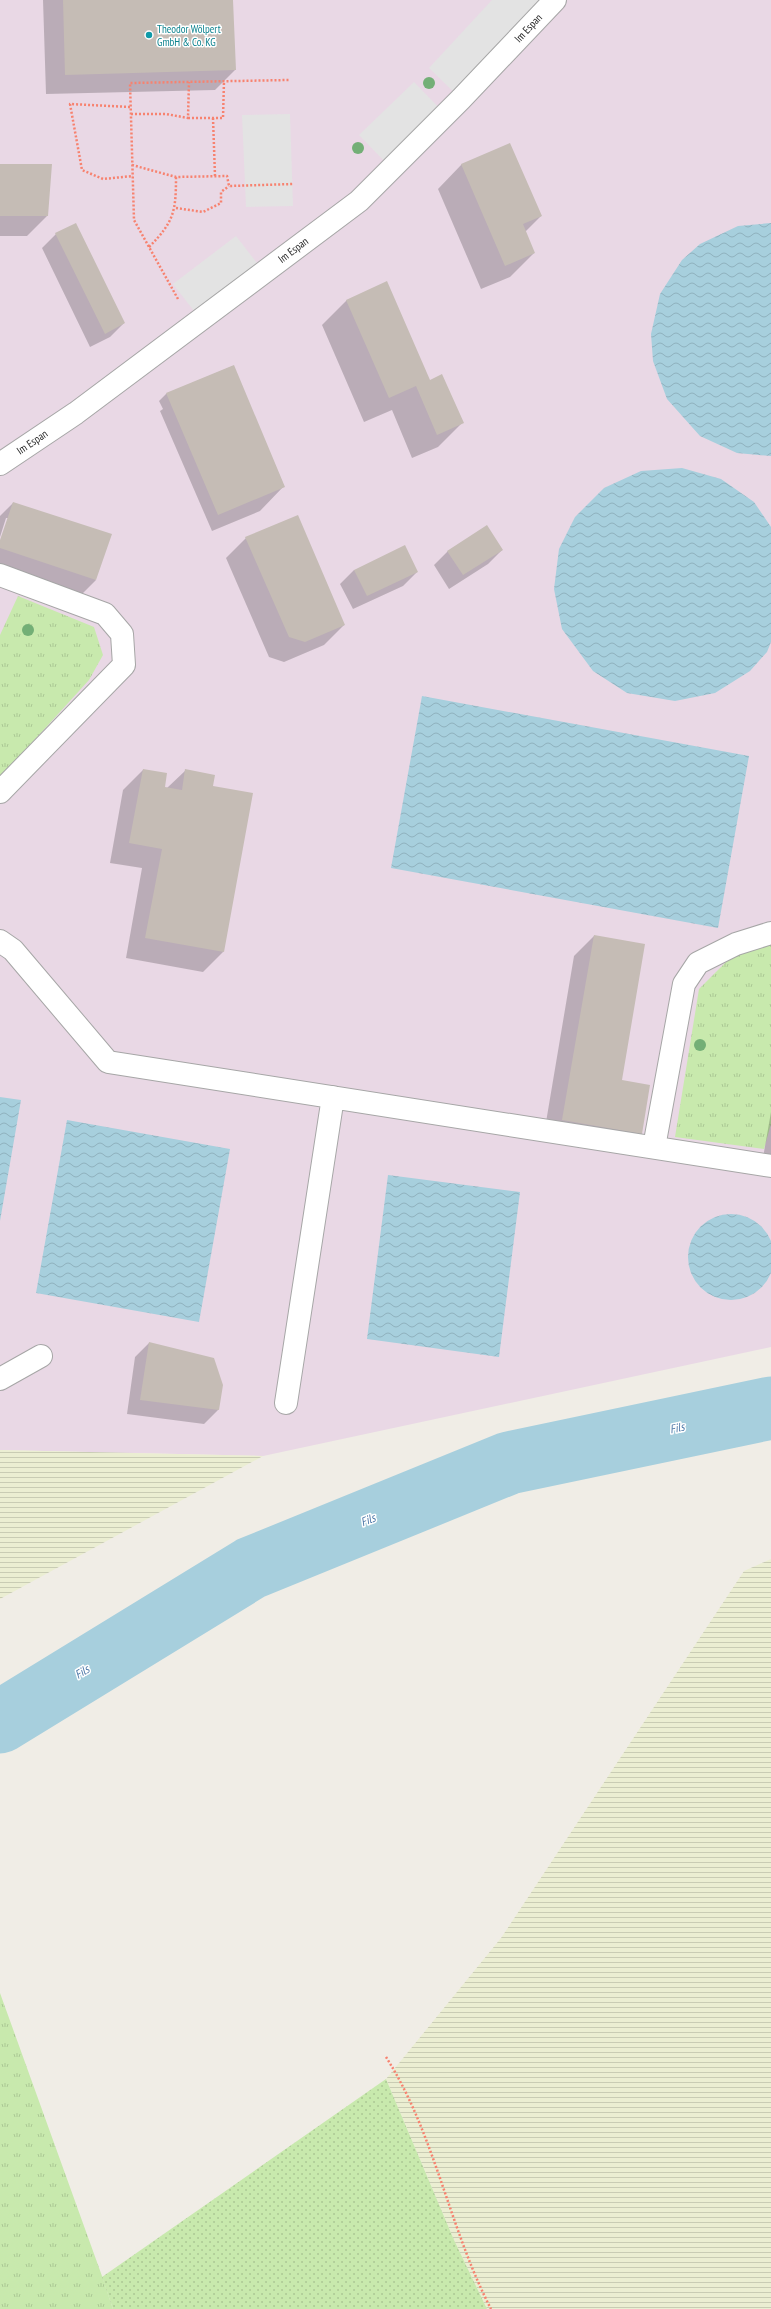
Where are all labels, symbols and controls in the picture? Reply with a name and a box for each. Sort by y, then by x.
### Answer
street label: Im Espan [511,10,545,45]
place label: Theodor Wölpert GmbH & Co. KG [157,22,221,49]
marker: Theodor Wölpert GmbH & Co. KG [144,30,154,40]
street label: Im Espan [275,234,311,266]
street label: Im Espan [14,426,50,457]
water label: Fils [668,1418,687,1436]
water label: Fils [358,1509,379,1529]
water label: Fils [72,1660,93,1682]

